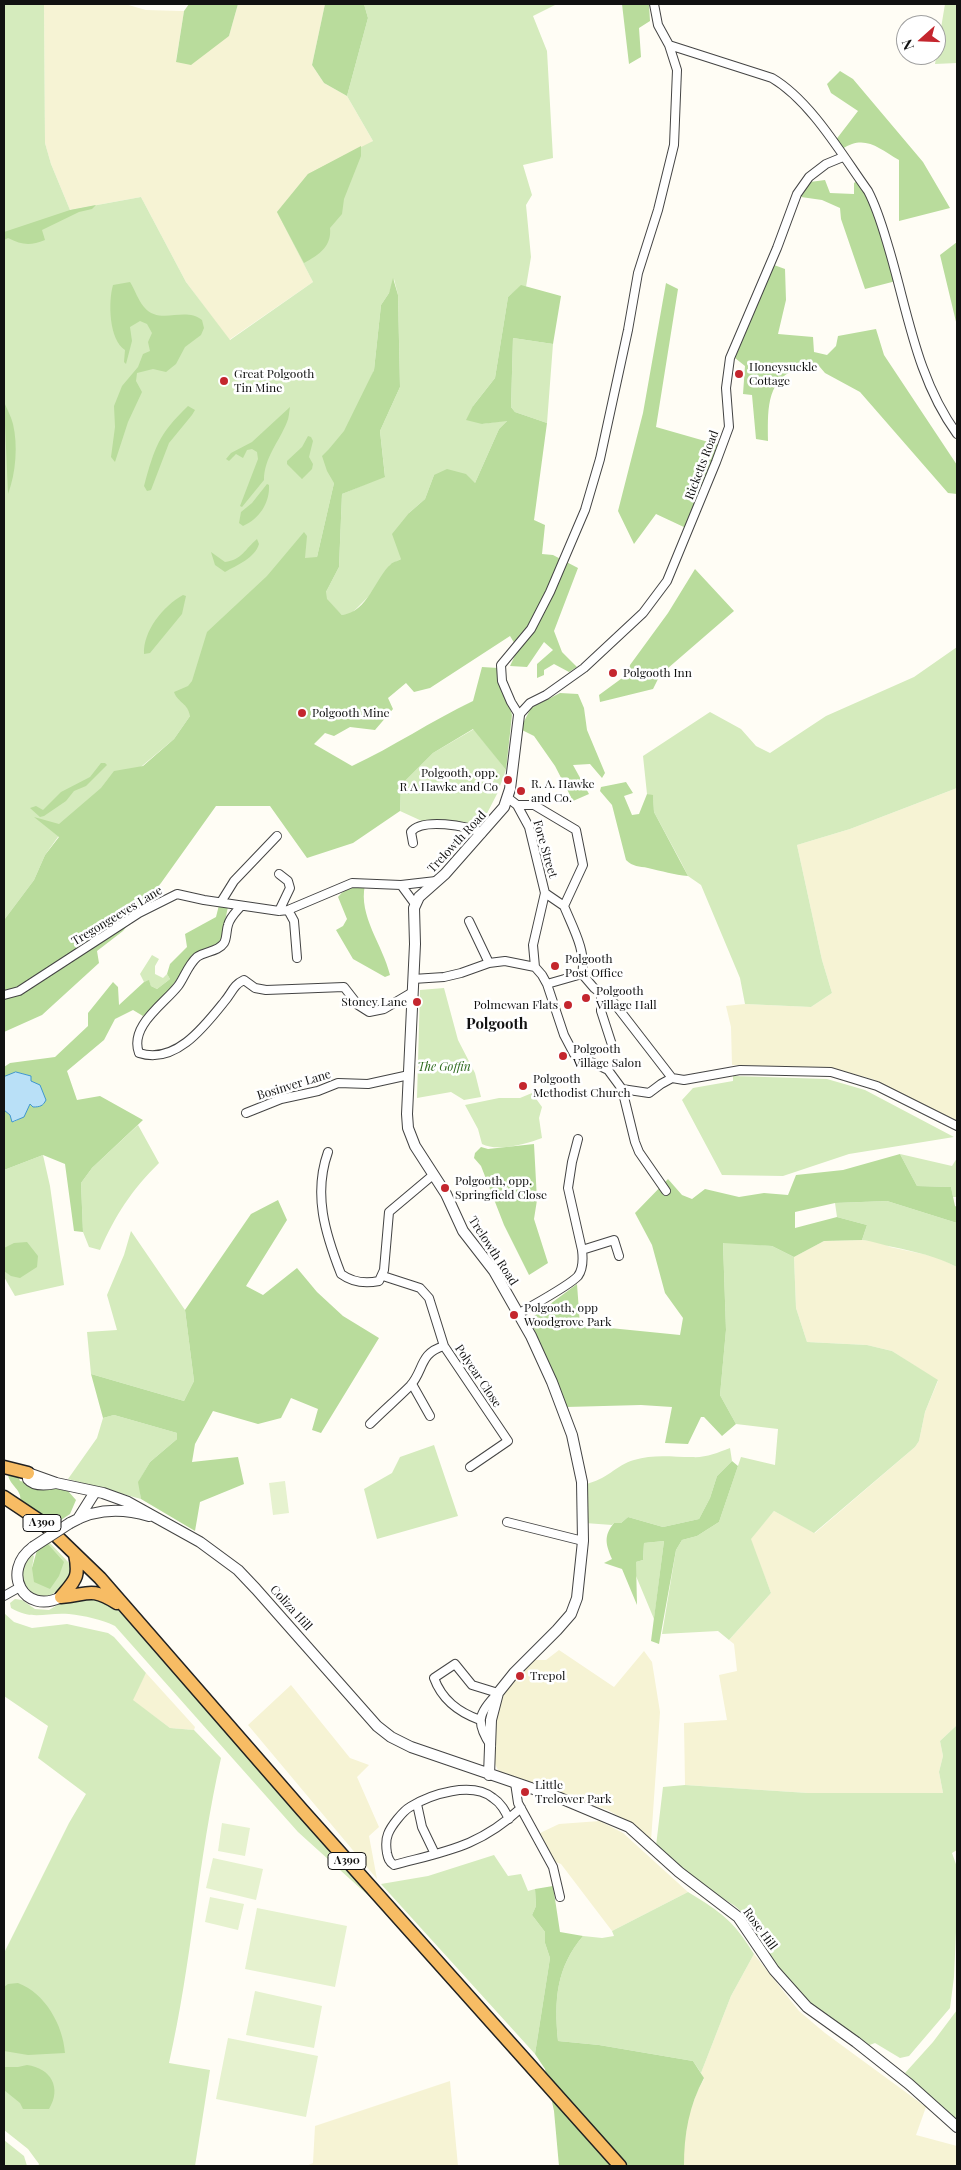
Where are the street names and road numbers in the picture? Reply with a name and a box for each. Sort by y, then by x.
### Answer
street label: Ricketts Road [682,428,722,502]
street label: Trelowth Road [425,808,489,876]
street label: Fore Street [530,818,560,880]
street label: Tregongeeves Lane [69,883,165,949]
street label: Bosinver Lane [255,1067,333,1103]
street label: Trelowth Road [465,1214,521,1288]
street label: Polyear Close [452,1342,504,1410]
road number: A390 [23,1515,61,1532]
street label: Coliza Hill [267,1582,315,1634]
road number: A390 [328,1852,366,1870]
street label: Rose Hill [740,1905,780,1953]

